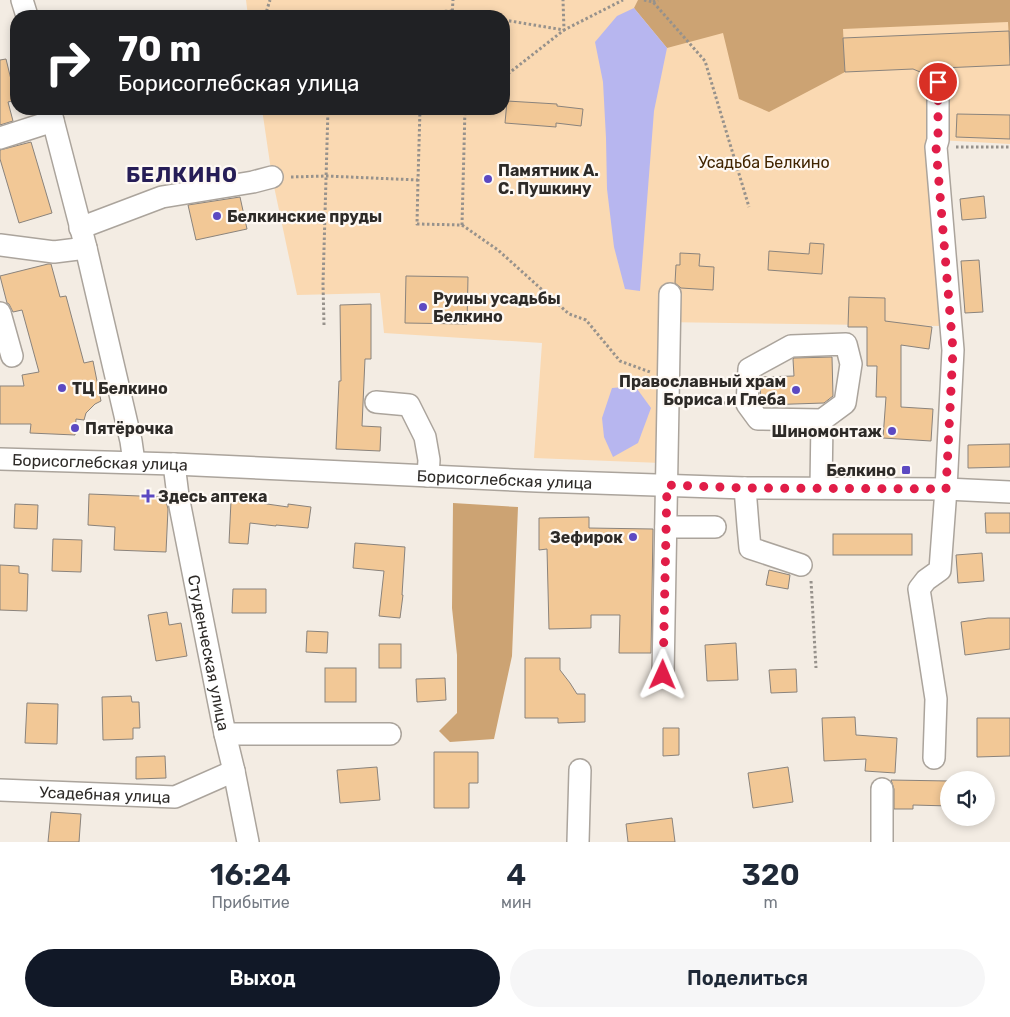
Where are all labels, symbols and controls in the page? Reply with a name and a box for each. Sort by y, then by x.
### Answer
text: 70 m [118,28,201,70]
icon: right [35,30,100,95]
pin [917,61,959,103]
icon: arrive [924,68,952,96]
text: Борисоглебская улица [118,70,359,97]
park label: Усадьба Белкино [698,153,830,172]
place label: Памятник А. С. Пушкину [498,161,599,198]
district label: БЕЛКИНО [126,162,238,187]
marker: Памятник А. С. Пушкину [482,173,494,185]
place label: Белкинские пруды [227,207,382,226]
marker: Белкинские пруды [211,210,223,222]
place label: Руины усадьбы Белкино [433,289,561,326]
marker: Руины усадьбы Белкино [417,301,429,313]
place label: Православный храм Бориса и Глеба [619,372,786,409]
place label: ТЦ Белкино [72,379,168,398]
marker: ТЦ Белкино [56,382,68,394]
marker: Православный храм Бориса и Глеба [790,384,802,396]
place label: Пятёрочка [85,419,174,438]
marker: Пятёрочка [69,422,81,434]
place label: Шиномонтаж [772,422,882,441]
marker: Шиномонтаж [886,425,898,437]
street label: Борисоглебская улица [12,450,188,474]
place label: Белкино [826,461,896,480]
marker: Белкино [900,464,912,476]
street label: Борисоглебская улица [416,466,593,492]
place label: Здесь аптека [158,487,267,506]
marker: Здесь аптека [142,490,154,502]
place label: Зефирок [550,528,623,547]
marker: Зефирок [627,531,639,543]
street label: Студенческая улица [184,573,234,732]
position arrow [636,648,688,700]
map controls [940,771,995,826]
button: sound [940,771,995,826]
street label: Усадебная улица [39,782,171,806]
text: 16:24 [210,857,291,893]
text: 4 [506,857,526,893]
text: 320 [742,857,800,893]
text: Прибытие [211,893,290,912]
text: мин [501,893,531,912]
text: m [764,893,778,912]
button: Выход [25,949,500,1007]
button: Поделиться [510,949,985,1007]

